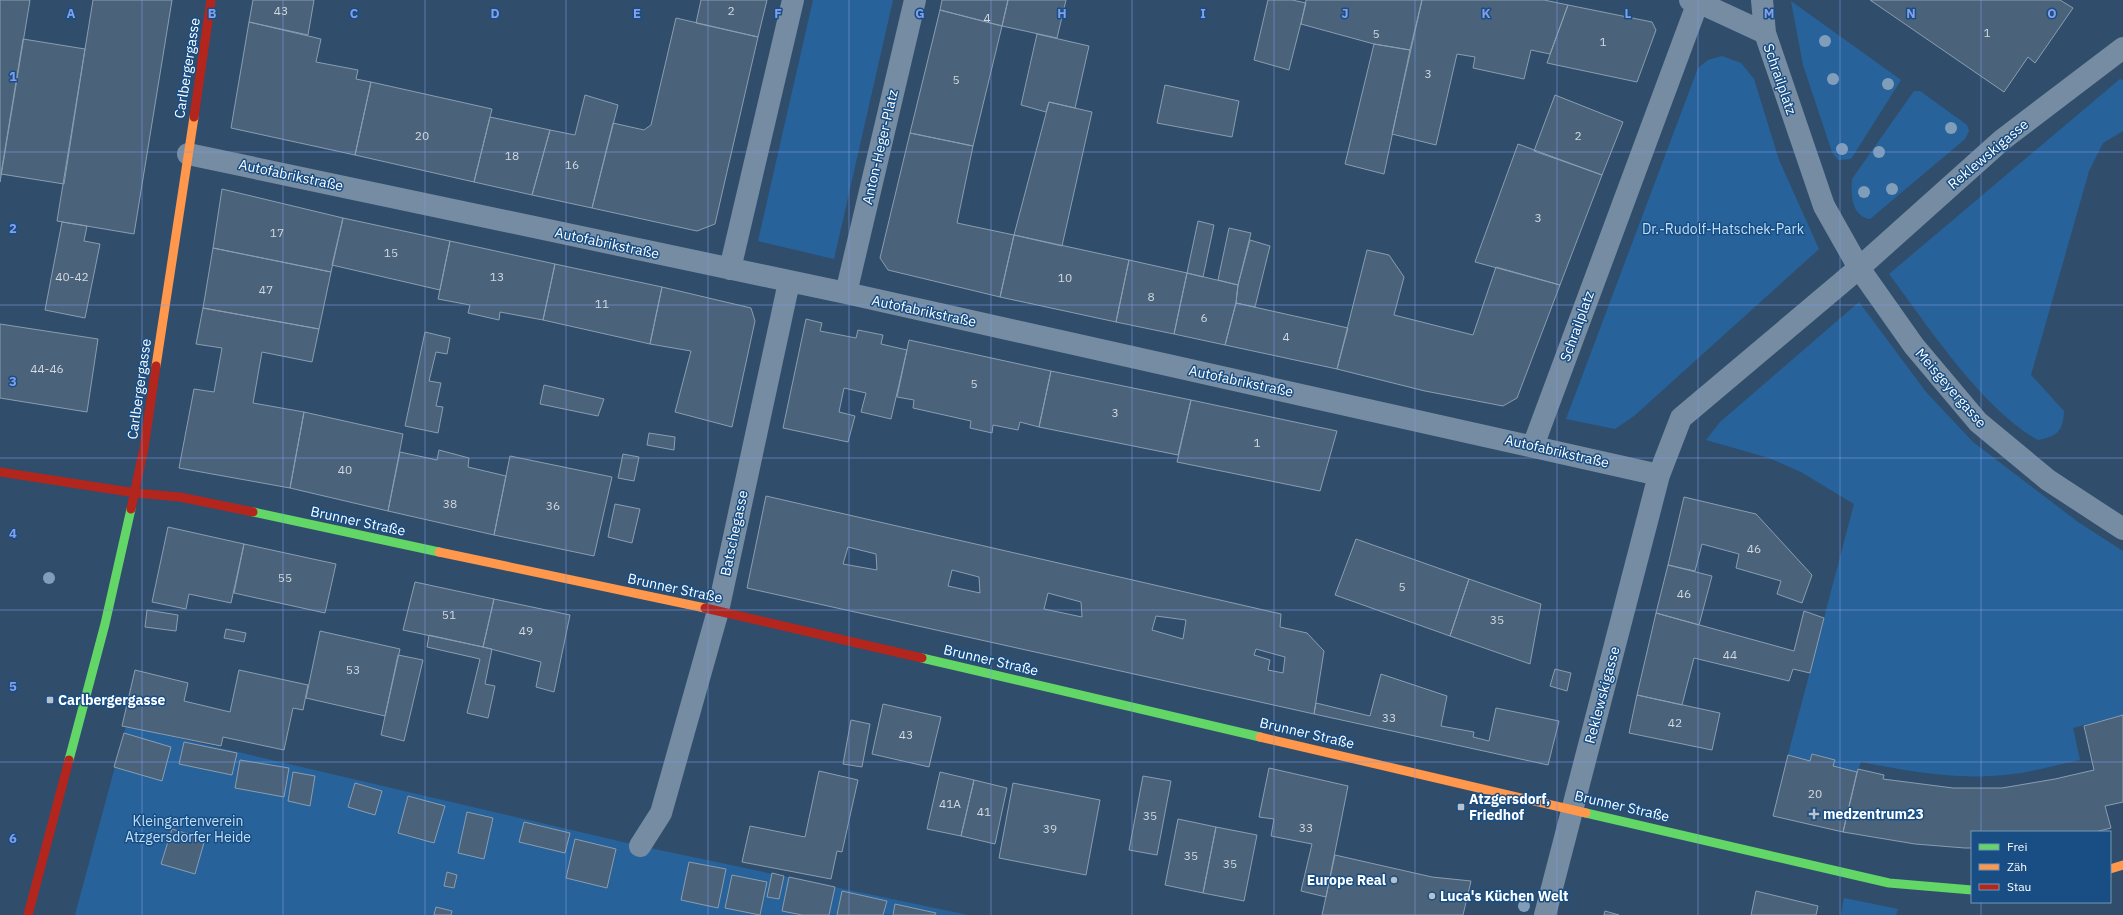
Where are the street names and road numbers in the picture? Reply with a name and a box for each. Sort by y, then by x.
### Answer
street label: Carlbergergasse [170,16,204,120]
street label: Schrailplatz [1759,41,1801,117]
street label: Anton-Heger-Platz [858,87,902,206]
street label: Reklewskigasse [1944,115,2032,193]
street label: Autofabrikstraße [237,155,345,195]
street label: Autofabrikstraße [553,223,661,263]
street label: Schrailplatz [1556,288,1598,364]
street label: Autofabrikstraße [870,291,978,331]
street label: Carlbergergasse [123,337,155,441]
street label: Meisgeyergasse [1912,344,1991,432]
street label: Autofabrikstraße [1187,361,1295,401]
street label: Autofabrikstraße [1503,430,1611,472]
street label: Batschegasse [716,488,752,577]
street label: Brunner Straße [309,502,407,540]
street label: Brunner Straße [626,569,724,607]
street label: Brunner Straße [942,640,1040,680]
street label: Reklewskigasse [1580,644,1624,745]
street label: Brunner Straße [1258,713,1356,753]
street label: Brunner Straße [1573,786,1671,826]

